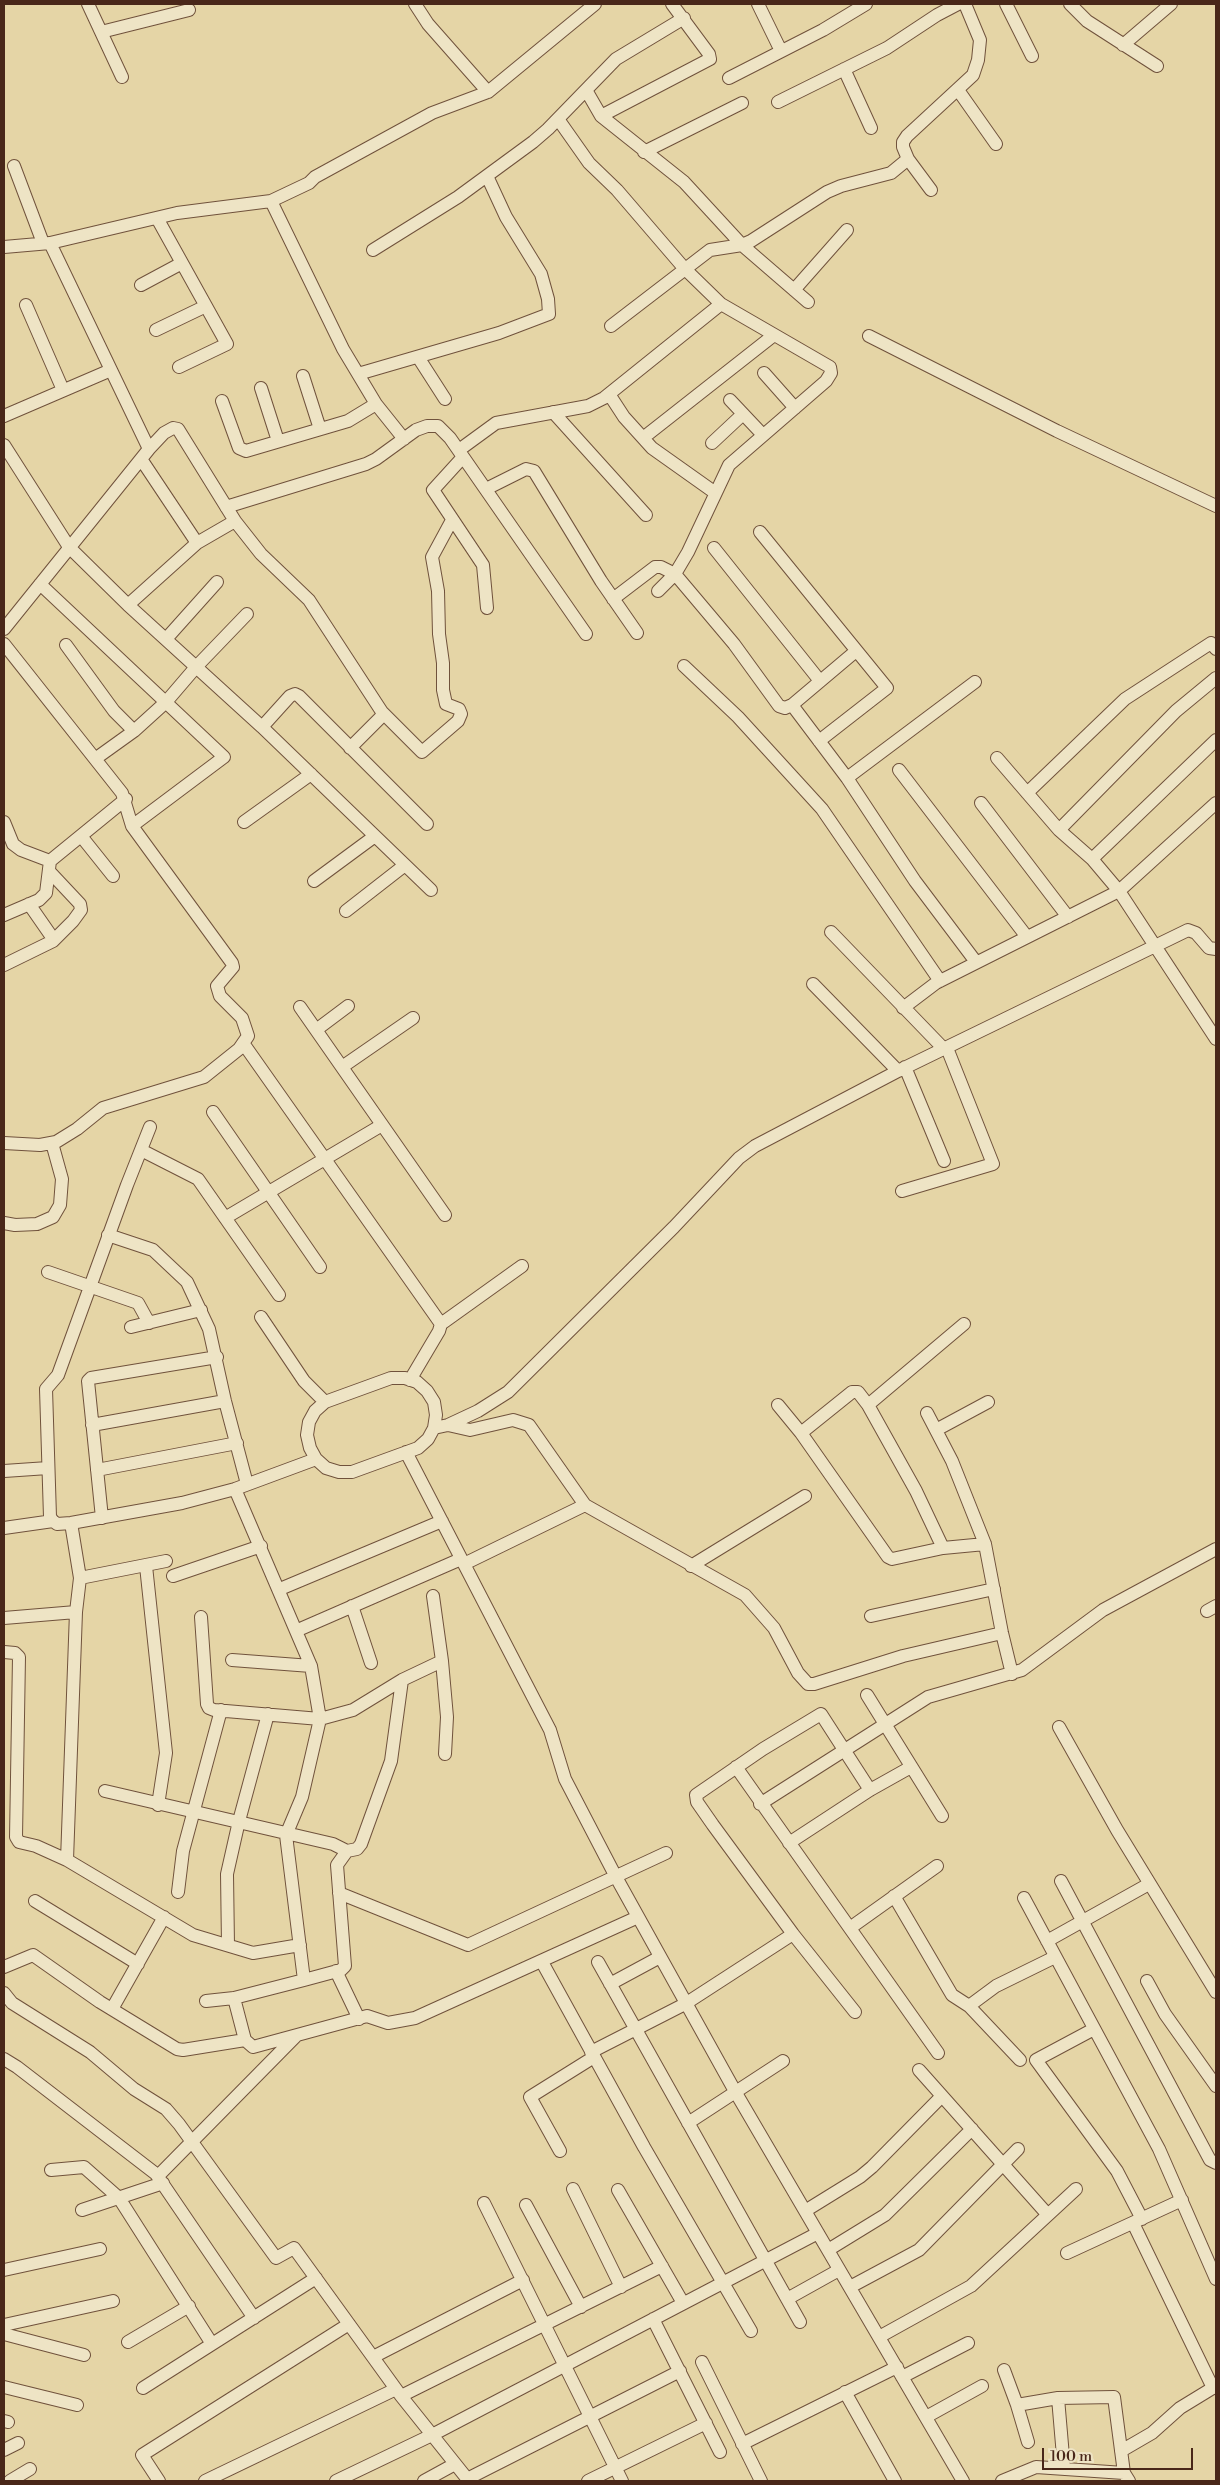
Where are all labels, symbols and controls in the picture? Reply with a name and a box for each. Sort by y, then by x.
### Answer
scale bar [1045,2438,1196,2470]
text: 100 m [1050,2447,1092,2466]

